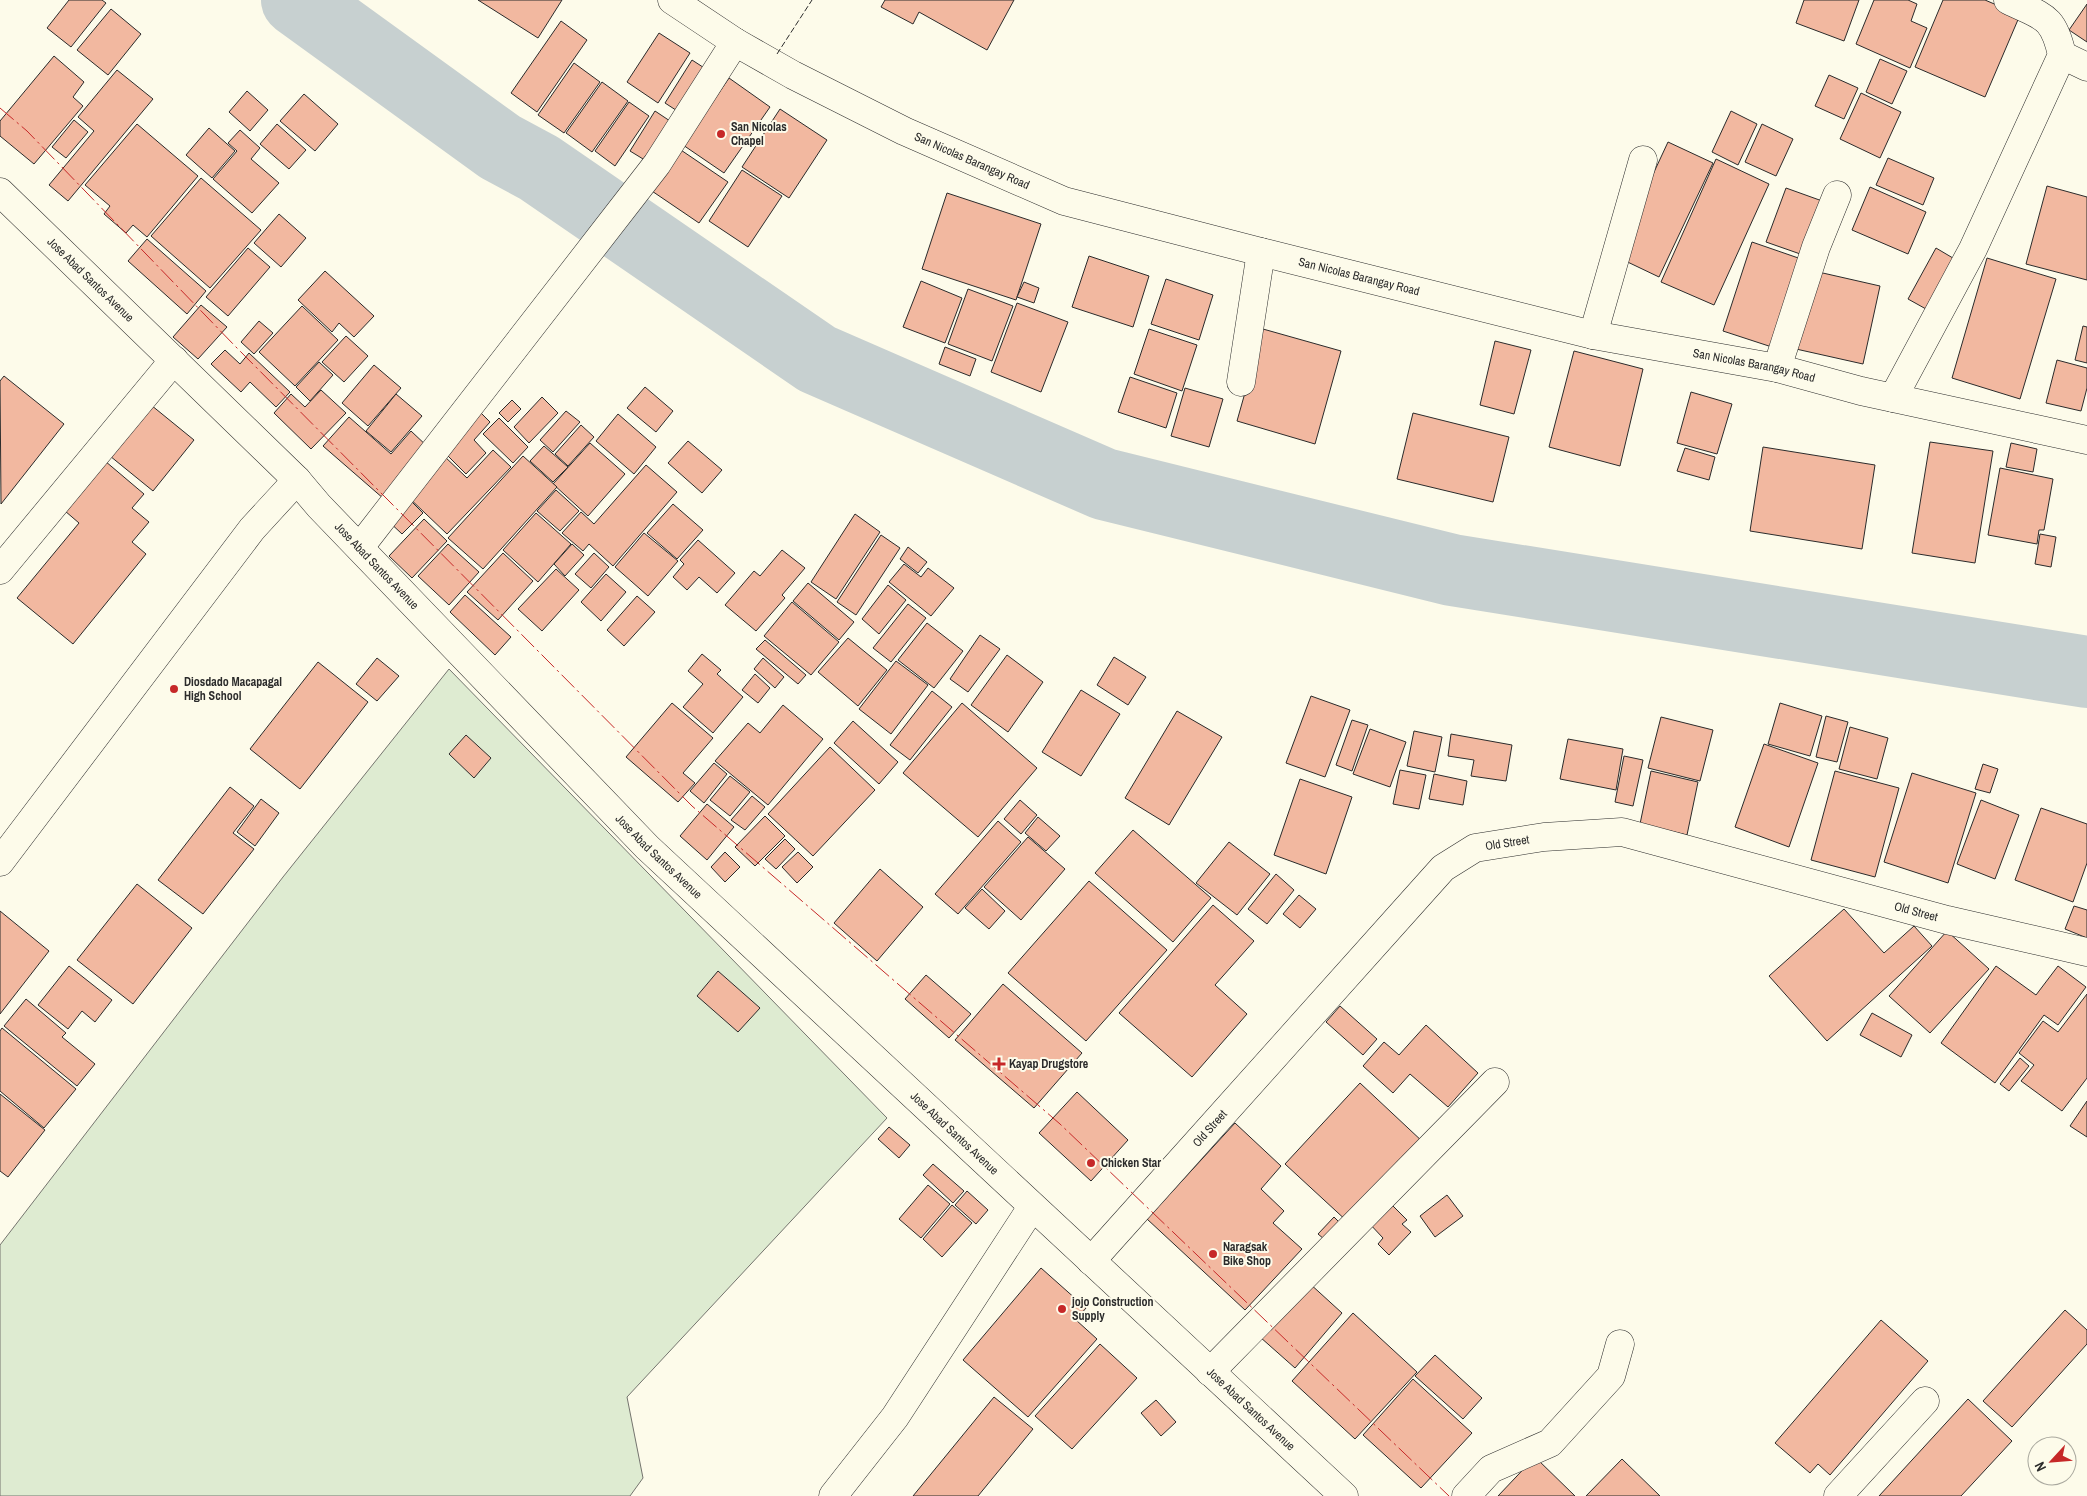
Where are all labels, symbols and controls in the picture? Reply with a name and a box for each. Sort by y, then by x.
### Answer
place label: San Nicolas Chapel [731,119,787,149]
marker: San Nicolas Chapel [715,128,727,140]
street label: San Nicolas Barangay Road [912,128,1032,193]
street label: Jose Abad Santos Avenue [44,234,137,325]
street label: San Nicolas Barangay Road [1297,254,1421,299]
street label: San Nicolas Barangay Road [1692,345,1817,386]
street label: Jose Abad Santos Avenue [331,519,422,613]
place label: Diosdado Macapagal High School [184,674,282,704]
marker: Diosdado Macapagal High School [168,683,180,695]
street label: Jose Abad Santos Avenue [612,811,706,902]
street label: Old Street [1484,831,1531,854]
street label: Old Street [1893,898,1940,925]
place label: Kayap Drugstore [1009,1056,1089,1072]
marker: Kayap Drugstore [993,1058,1005,1070]
street label: Jose Abad Santos Avenue [907,1088,1002,1178]
street label: Old Street [1189,1106,1231,1150]
place label: Chicken Star [1101,1155,1161,1171]
marker: Chicken Star [1085,1157,1097,1169]
place label: Naragsak Bike Shop [1223,1239,1271,1269]
marker: Naragsak Bike Shop [1207,1248,1219,1260]
place label: jojo Construction Supply [1071,1294,1153,1324]
marker: jojo Construction Supply [1056,1303,1068,1315]
street label: Jose Abad Santos Avenue [1203,1364,1298,1454]
north arrow [2027,1436,2077,1486]
text: N [2030,1459,2050,1474]

